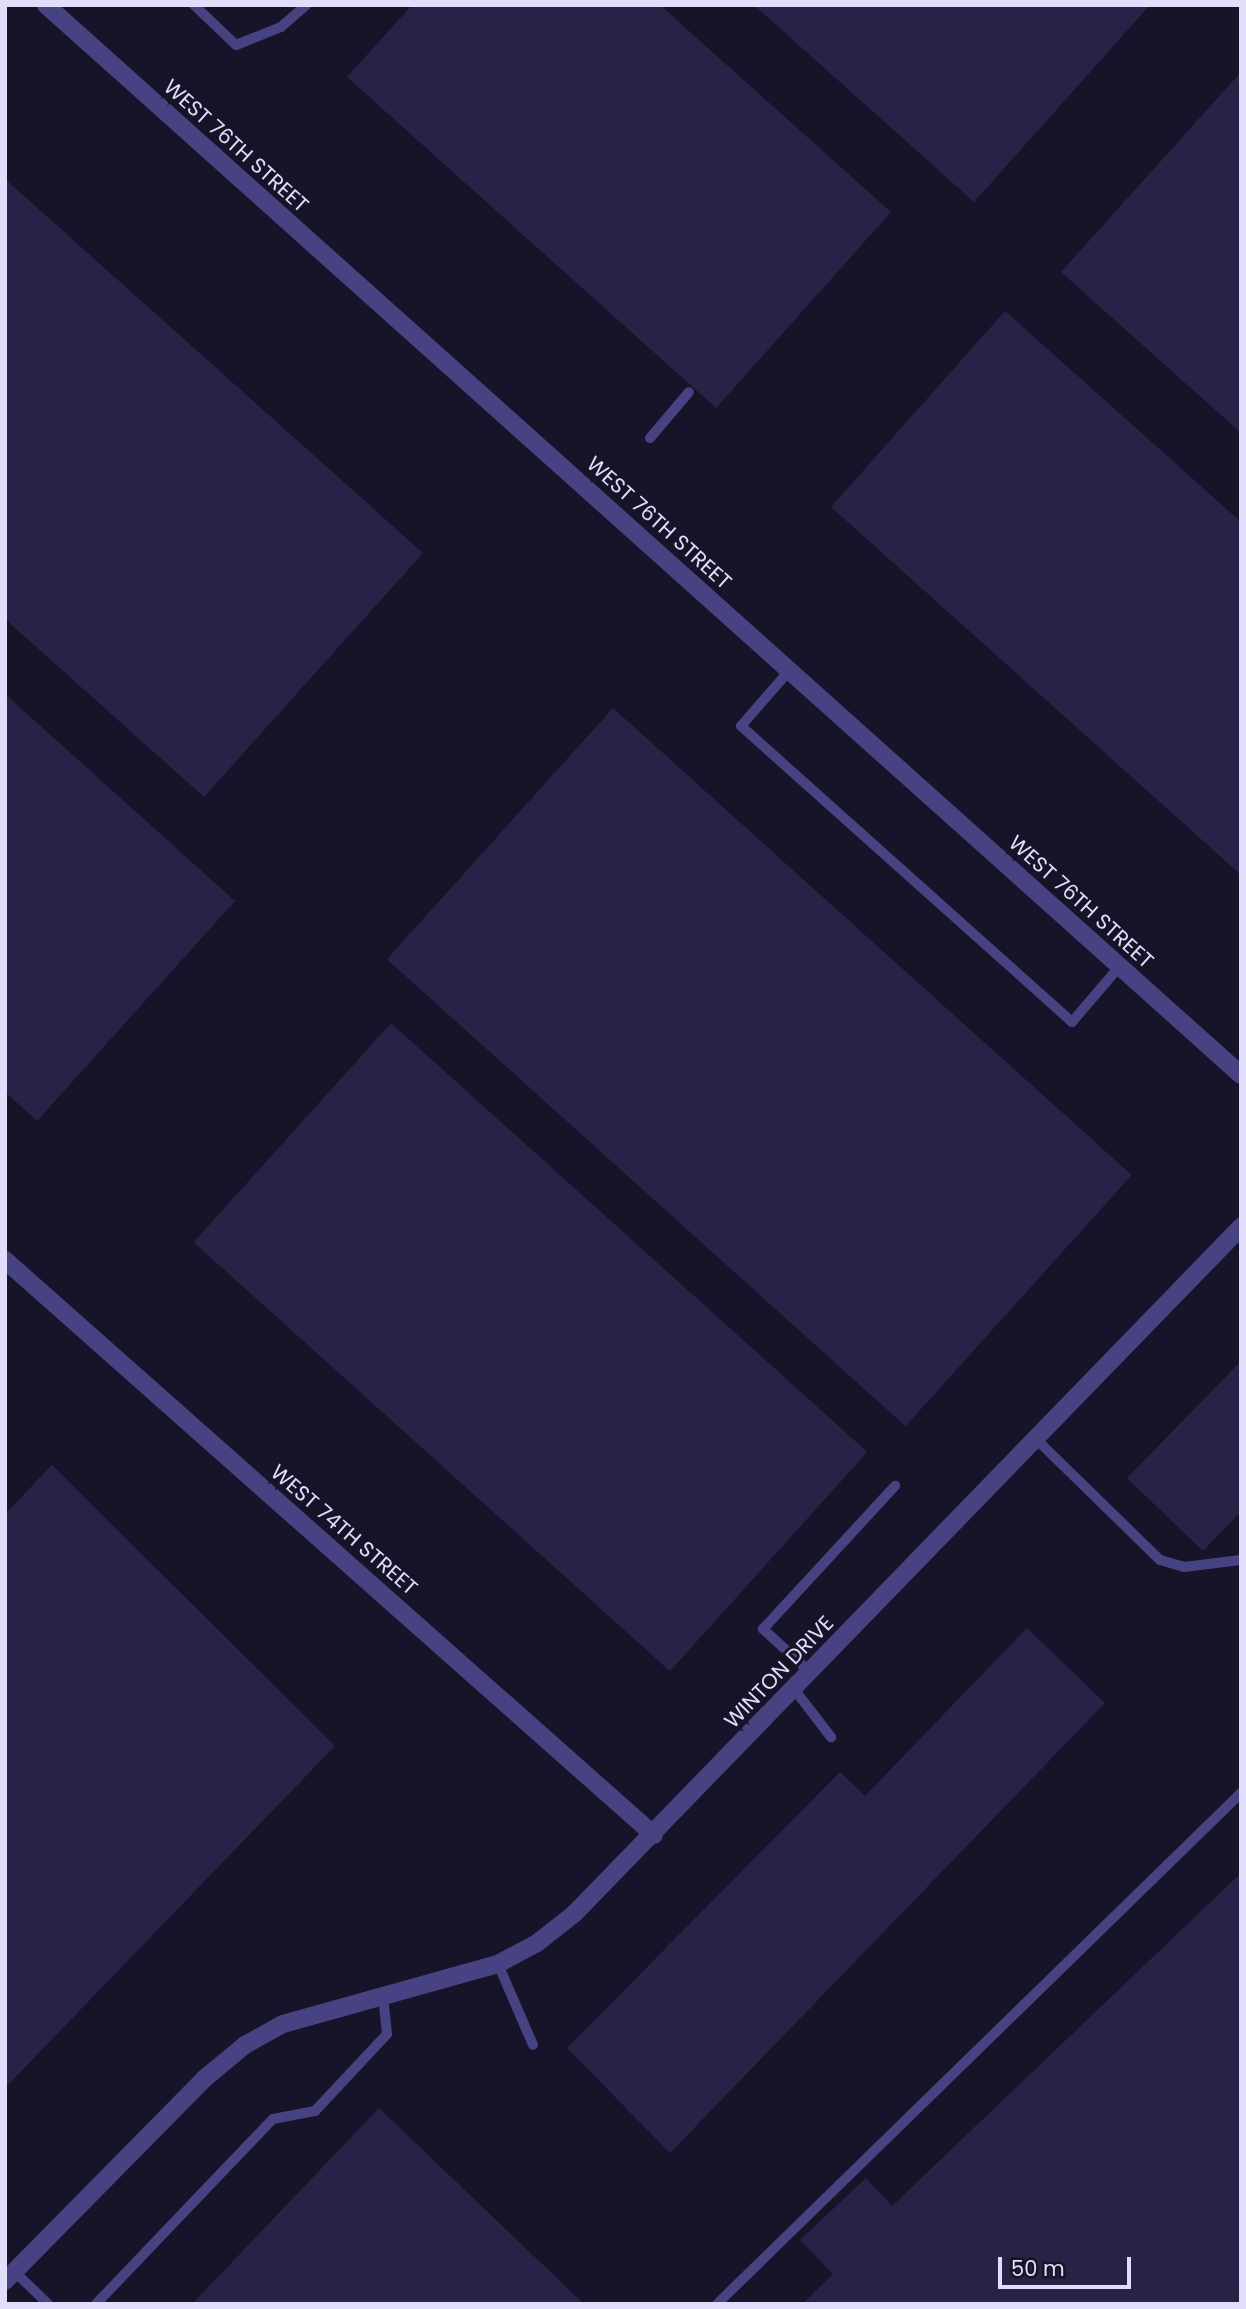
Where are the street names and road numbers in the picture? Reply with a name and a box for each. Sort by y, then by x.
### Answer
street label: WEST 76TH STREET [158,74,314,218]
street label: WEST 76TH STREET [581,451,737,595]
street label: WEST 76TH STREET [1003,830,1159,974]
street label: WEST 74TH STREET [266,1459,422,1601]
street label: WINTON DRIVE [719,1611,839,1733]

